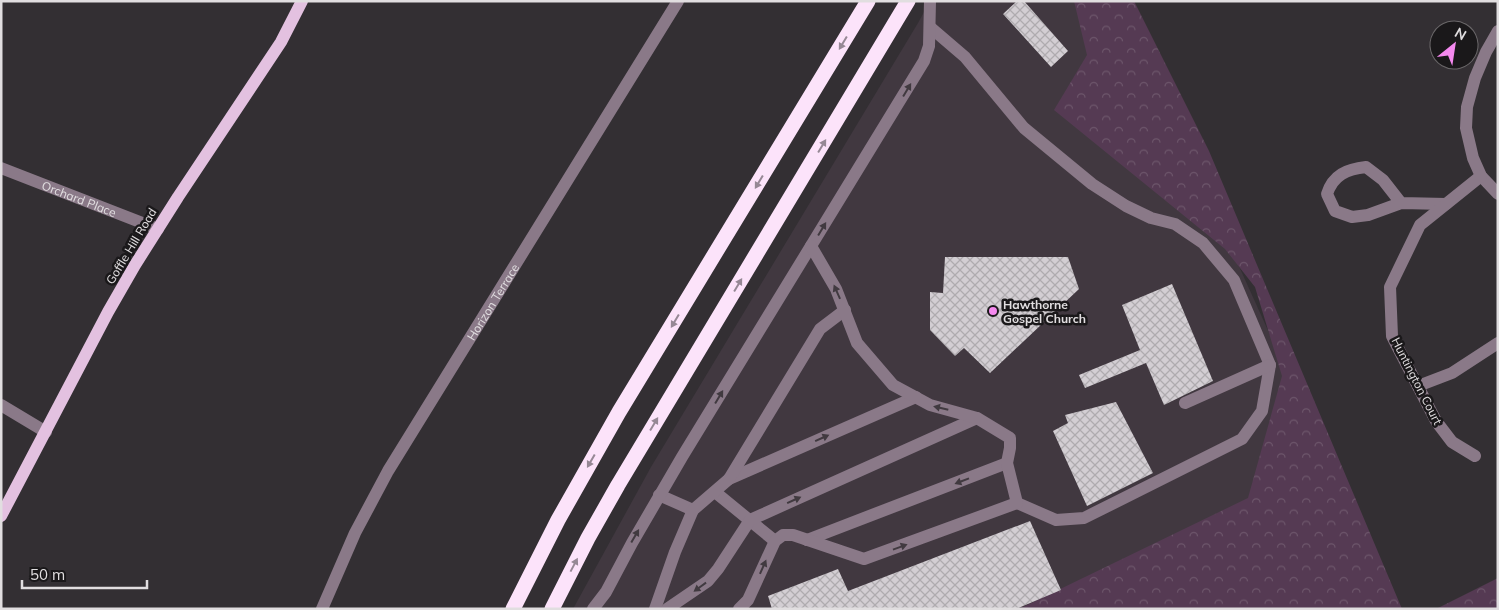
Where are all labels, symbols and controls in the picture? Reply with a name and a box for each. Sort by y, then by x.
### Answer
north arrow [1429,20,1479,70]
text: N [1451,23,1470,44]
one-way arrow [839,36,847,51]
one-way arrow [902,83,911,96]
one-way arrow [818,139,827,152]
one-way arrow [754,176,764,189]
street label: Orchard Place [40,177,119,220]
street label: Goffle Hill Road [102,205,160,287]
one-way arrow [817,222,826,235]
street label: Horizon Terrace [463,261,522,343]
one-way arrow [734,278,743,291]
one-way arrow [833,285,841,299]
place label: Hawthorne Gospel Church [1003,297,1086,326]
marker: Hawthorne Gospel Church [987,305,999,317]
one-way arrow [670,315,679,328]
street label: Huntington Court [1389,335,1445,427]
one-way arrow [714,390,723,404]
one-way arrow [933,404,948,412]
one-way arrow [649,417,659,430]
one-way arrow [814,434,829,442]
one-way arrow [587,454,596,467]
one-way arrow [954,478,969,485]
one-way arrow [787,496,801,504]
one-way arrow [631,530,640,543]
one-way arrow [893,543,908,551]
scale bar [22,558,148,590]
one-way arrow [570,558,578,572]
one-way arrow [759,560,767,574]
text: 50 m [30,565,65,584]
one-way arrow [693,582,707,592]

